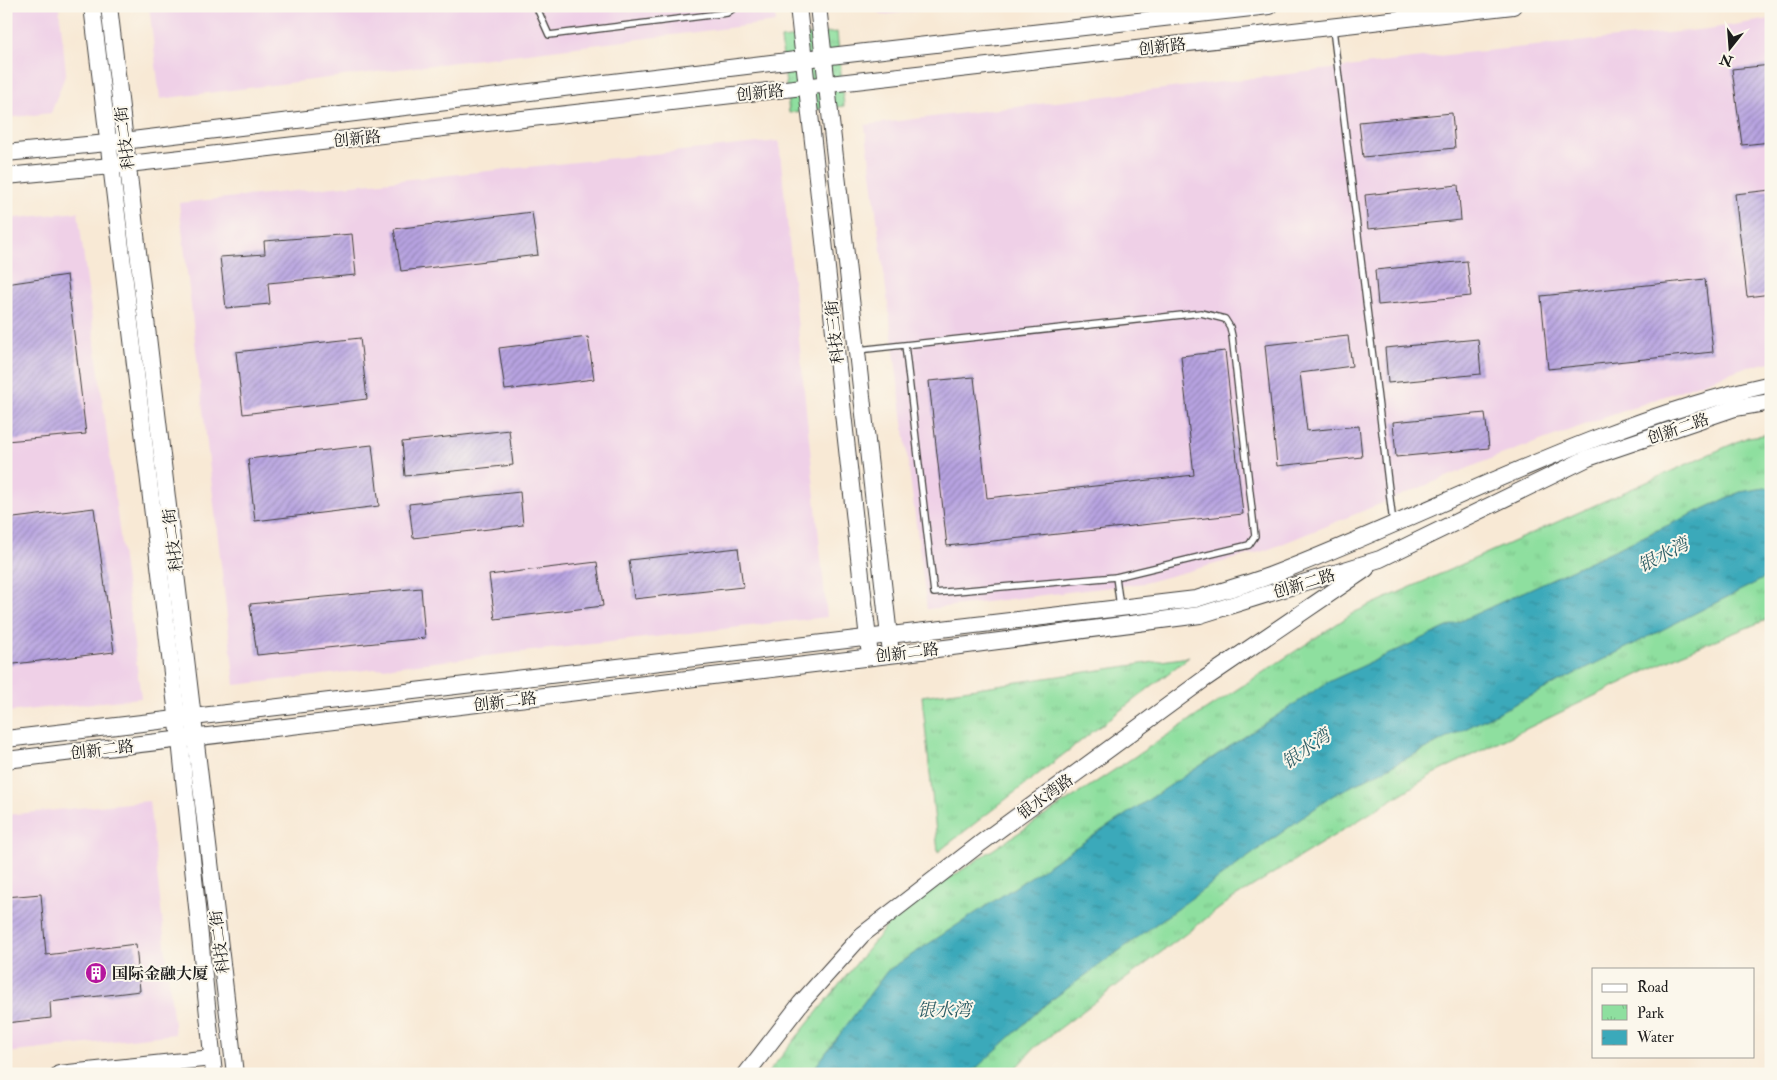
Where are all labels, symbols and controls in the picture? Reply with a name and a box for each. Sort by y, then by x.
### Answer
north arrow [1704,22,1754,72]
street label: 创新路 [1137,34,1187,60]
text: N [1717,50,1736,70]
street label: 创新路 [735,81,785,105]
street label: 科技二街 [111,105,139,171]
street label: 创新路 [332,127,382,151]
street label: 科技三街 [822,299,848,365]
street label: 创新二路 [1645,409,1712,449]
street label: 科技二街 [159,507,187,573]
water label: 银水湾 [1634,532,1695,578]
street label: 创新二路 [1271,565,1338,603]
street label: 创新二路 [874,639,940,667]
street label: 创新二路 [472,688,538,716]
water label: 银水湾 [1278,723,1337,774]
street label: 创新二路 [69,736,135,764]
street label: 银水湾路 [1014,770,1077,824]
street label: 科技二街 [206,909,234,975]
building icon: 国际金融大厦 [84,961,108,985]
place label: 国际金融大厦 [112,964,208,984]
legend [1592,968,1754,1058]
text: Road [1637,978,1669,997]
water label: 银水湾 [917,999,974,1022]
text: Park [1637,1004,1664,1023]
text: Water [1636,1028,1674,1047]

